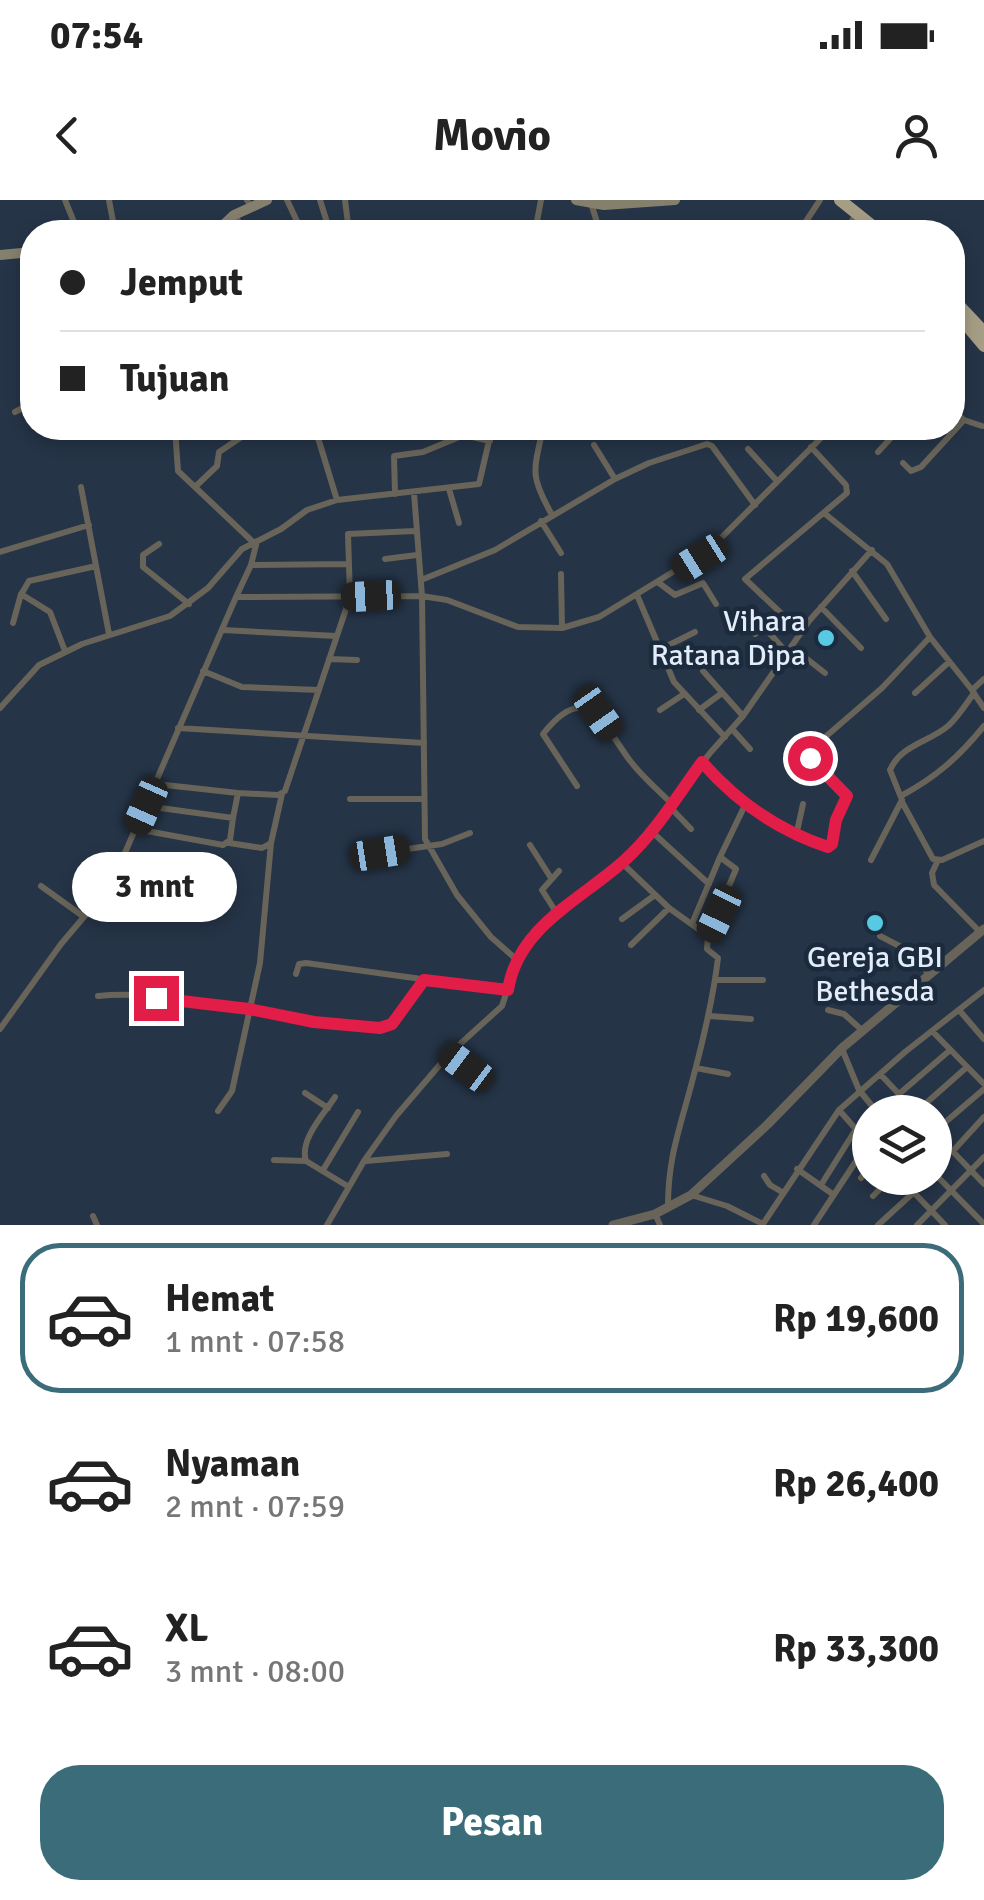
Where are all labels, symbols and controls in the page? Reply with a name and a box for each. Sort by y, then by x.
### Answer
text: 07:54 [50,12,143,59]
icon: back [40,108,95,163]
text: Movio [433,108,551,163]
icon: person [889,108,944,163]
text: Jemput [120,259,243,306]
text: Tujuan [120,355,230,402]
car [667,529,733,587]
car [340,579,402,613]
place label: Vihara Ratana Dipa [651,603,806,674]
marker: Vihara Ratana Dipa [815,627,837,649]
car [569,680,627,746]
route start [788,736,833,781]
car [120,772,172,840]
car [348,833,412,873]
callout: 3 mnt [74,853,238,923]
text: 3 mnt [115,867,194,906]
car [692,880,746,948]
marker: Gereja GBI Bethesda [864,912,886,934]
place label: Gereja GBI Bethesda [807,939,943,1010]
route end [134,976,179,1021]
car [433,1037,499,1097]
map controls [852,1095,952,1195]
button: layers [852,1095,952,1195]
icon: car [45,1273,135,1363]
text: Hemat [165,1275,274,1322]
text: Rp 19,600 [773,1295,939,1342]
text: 1 mnt · 07:58 [165,1322,345,1361]
icon: car [45,1438,135,1528]
text: Nyaman [165,1440,300,1487]
text: Rp 26,400 [773,1460,939,1507]
text: 2 mnt · 07:59 [165,1487,345,1526]
icon: car [45,1603,135,1693]
text: XL [165,1605,208,1652]
text: Rp 33,300 [773,1625,939,1672]
text: 3 mnt · 08:00 [165,1652,345,1691]
button: Pesan [40,1765,944,1880]

